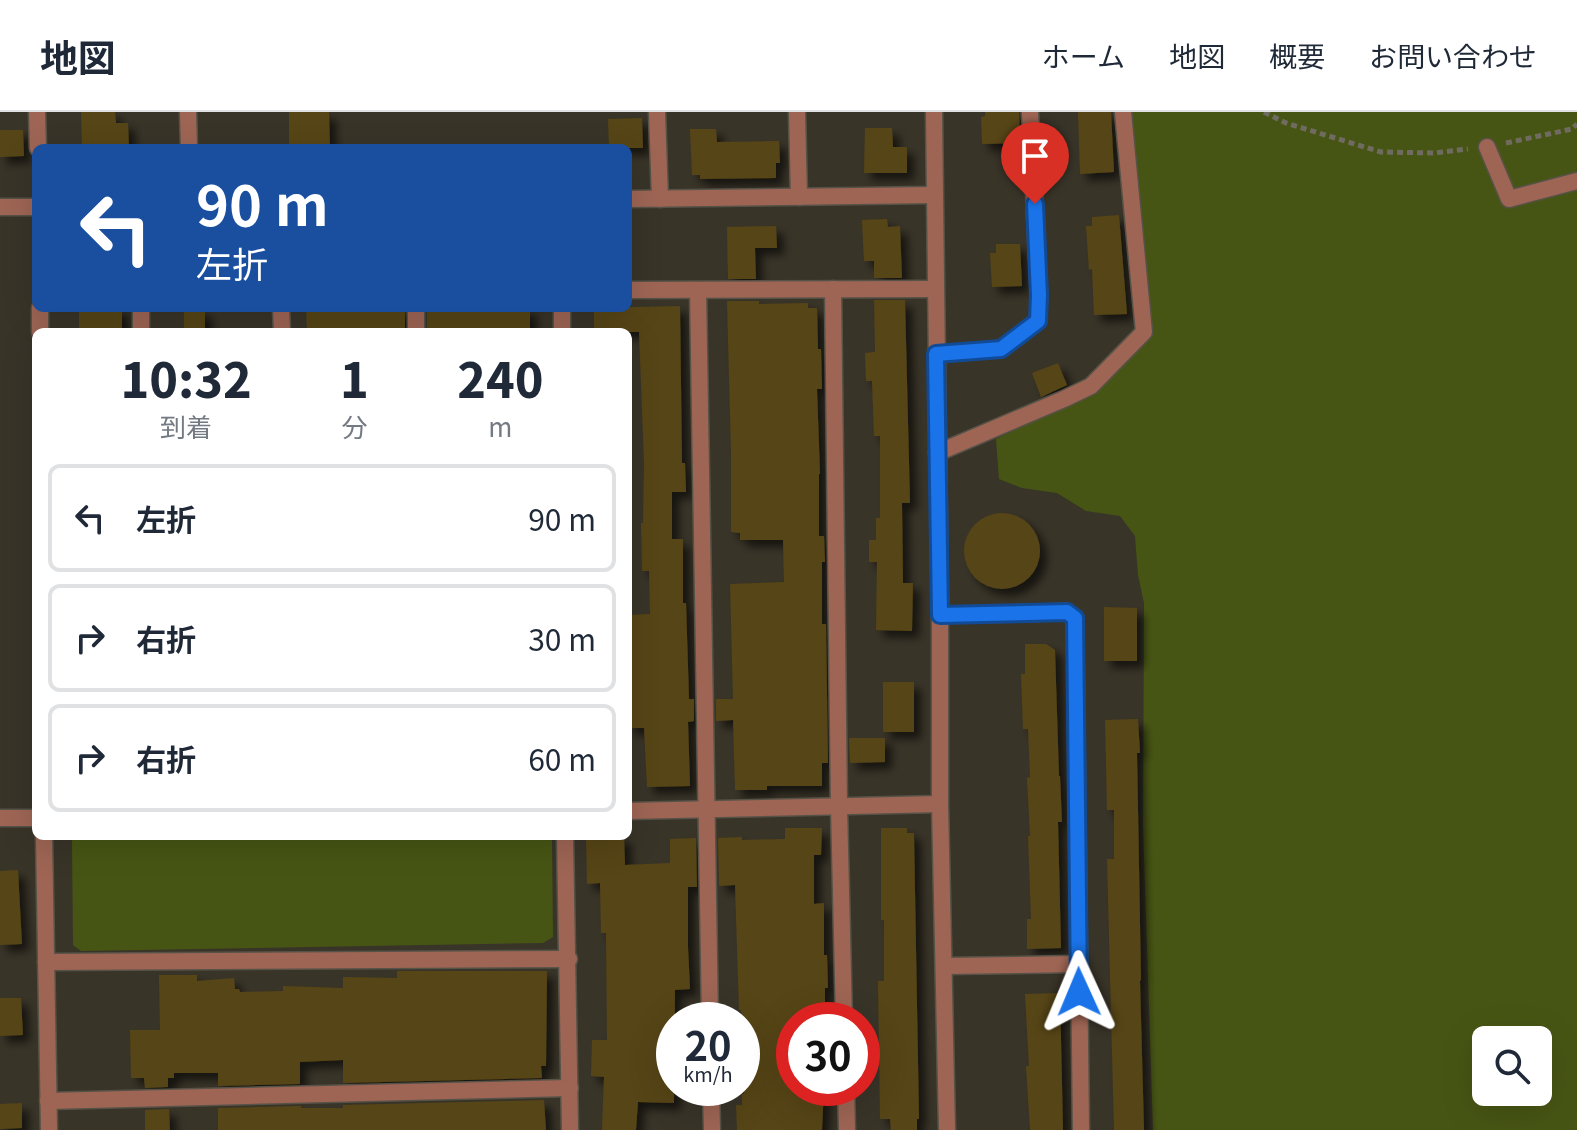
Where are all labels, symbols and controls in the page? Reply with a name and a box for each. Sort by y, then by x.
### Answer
text: 地図 [40,28,116,83]
text: ホーム [1042,35,1125,75]
text: 地図 [1169,35,1225,75]
text: 概要 [1269,35,1325,75]
text: お問い合わせ [1369,35,1537,75]
pin [1001,122,1069,204]
icon: arrive [1013,134,1057,178]
text: 90 m [196,161,329,242]
icon: left [64,176,168,280]
text: 左折 [196,236,268,288]
text: 10:32 [120,342,252,412]
text: 1 [340,342,369,412]
text: 240 [457,342,544,412]
text: 到着 [160,407,212,444]
text: 分 [341,407,367,444]
text: m [488,407,512,444]
icon: left [68,496,112,540]
text: 左折 [136,496,196,540]
text: 90 m [528,496,596,540]
icon: right [68,616,112,660]
text: 右折 [136,616,196,660]
text: 30 m [528,616,596,660]
icon: right [68,736,112,780]
text: 右折 [136,736,196,780]
text: 60 m [528,736,596,780]
position arrow [1037,950,1121,1034]
speed limit sign: 30 [776,1002,880,1106]
text: 20 [684,1015,732,1073]
map controls [1472,1026,1552,1106]
button: search [1472,1026,1552,1106]
text: km/h [683,1059,733,1088]

